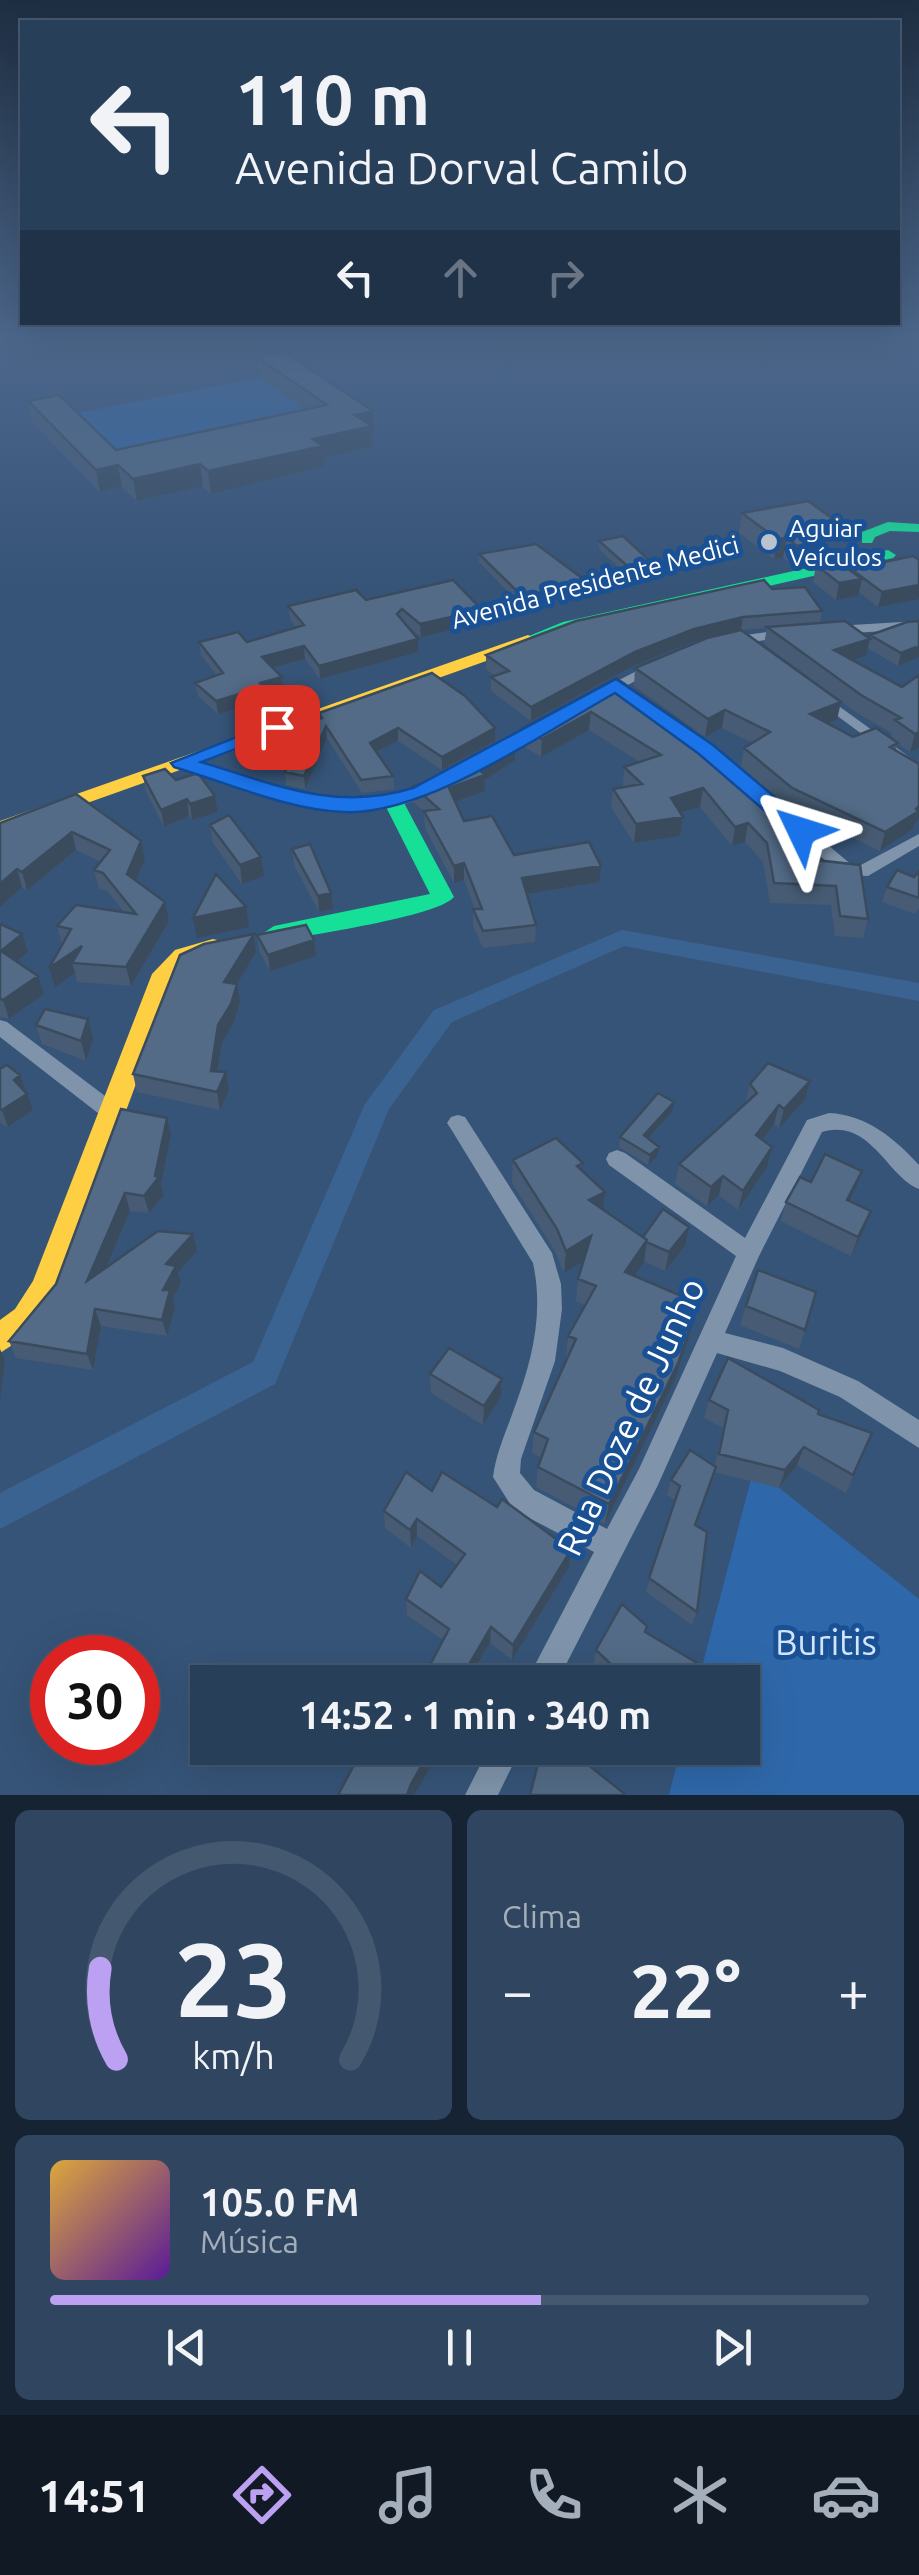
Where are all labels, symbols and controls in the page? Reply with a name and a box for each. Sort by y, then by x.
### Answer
icon: left [70,60,200,190]
text: 110 m [235,60,430,138]
text: Avenida Dorval Camilo [235,142,689,193]
icon: left [328,250,383,305]
icon: ahead [433,250,488,305]
icon: right [538,250,593,305]
place label: Aguiar Veículos [789,514,882,571]
street label: Avenida Presidente Medici [448,530,742,634]
marker: Aguiar Veículos [758,531,780,553]
pin [235,685,320,770]
icon: arrive [250,700,305,755]
position arrow [749,779,853,883]
street label: Rua Doze de Junho [548,1272,712,1562]
park label: Buritis [775,1622,877,1662]
speed limit sign: 30 [30,1635,160,1765]
text: 14:52 · 1 min · 340 m [299,1694,651,1736]
text: Clima [502,1898,582,1934]
text: 23 [175,1920,292,2037]
text: 22° [630,1948,741,2032]
text: − [502,1960,533,2021]
text: + [838,1960,869,2021]
text: km/h [192,2036,275,2076]
text: 105.0 FM [200,2181,359,2223]
text: Música [200,2223,299,2259]
icon: previous [159,2320,214,2375]
icon: pause [432,2320,487,2375]
icon: next [705,2320,760,2375]
icon: directions [227,2460,297,2530]
icon: music [373,2460,443,2530]
icon: phone [519,2460,589,2530]
icon: climate [665,2460,735,2530]
icon: car [811,2460,881,2530]
text: 14:51 [38,2470,151,2521]

